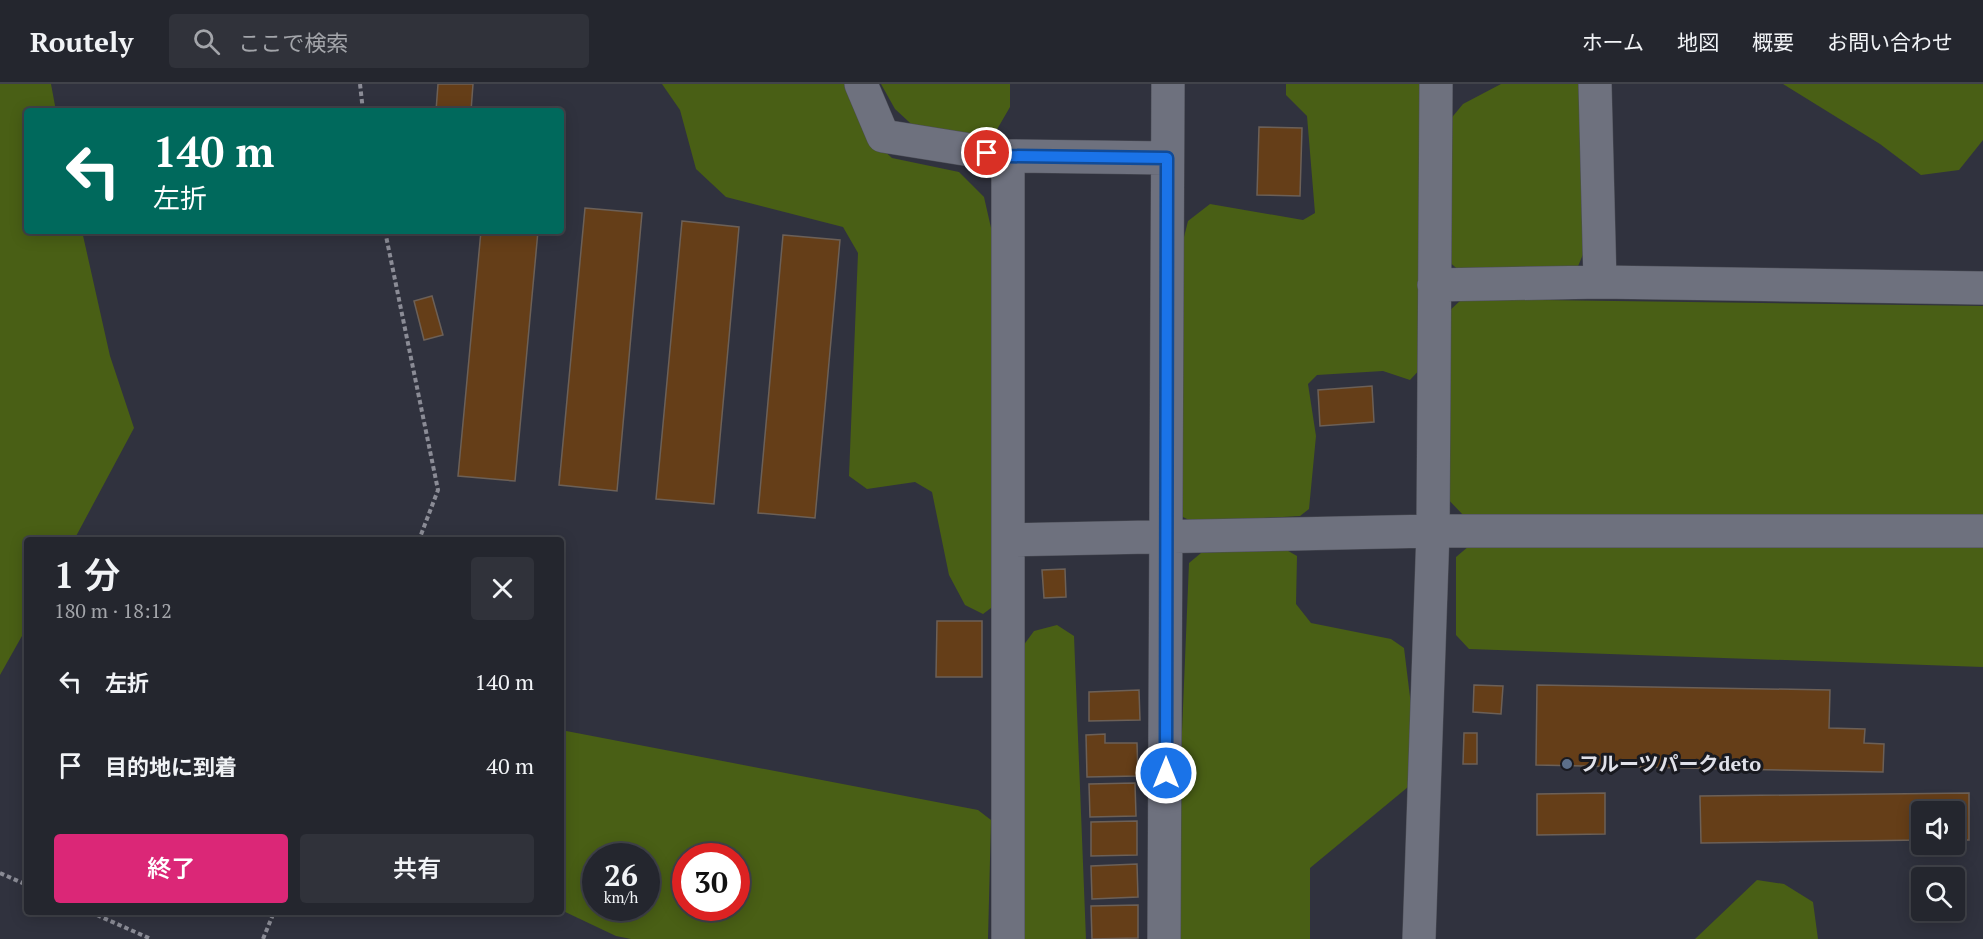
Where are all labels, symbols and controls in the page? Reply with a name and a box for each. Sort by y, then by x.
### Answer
search box [169,14,589,68]
text: Routely [30,23,133,60]
icon: search [190,25,223,58]
text: ここで検索 [238,28,348,57]
text: ホーム [1582,28,1644,56]
text: 地図 [1677,28,1719,56]
text: 概要 [1752,28,1794,56]
text: お問い合わせ [1827,28,1953,56]
text: 140 m [153,123,274,179]
pin [961,127,1012,178]
icon: left [54,132,132,210]
icon: arrive [970,136,1003,169]
text: 左折 [153,180,207,216]
text: 1 分 [54,551,120,598]
button: close [471,557,534,620]
text: 180 m · 18:12 [54,597,172,624]
icon: left [54,665,87,698]
text: 140 m [474,667,534,696]
text: 左折 [105,668,149,697]
position arrow [1134,741,1198,805]
icon: arrive [54,749,87,782]
place label: フルーツパークdeto [1579,750,1761,777]
text: 40 m [486,751,534,780]
text: 目的地に到着 [105,752,237,781]
marker: フルーツパークdeto [1560,757,1574,771]
map controls [1911,801,1965,921]
button: sound [1911,801,1965,855]
button: 終了 [54,834,288,903]
button: 共有 [300,834,534,903]
speed limit sign: 30 [672,843,750,921]
text: 26 [604,855,638,895]
button: search [1911,867,1965,921]
text: km/h [604,887,638,907]

